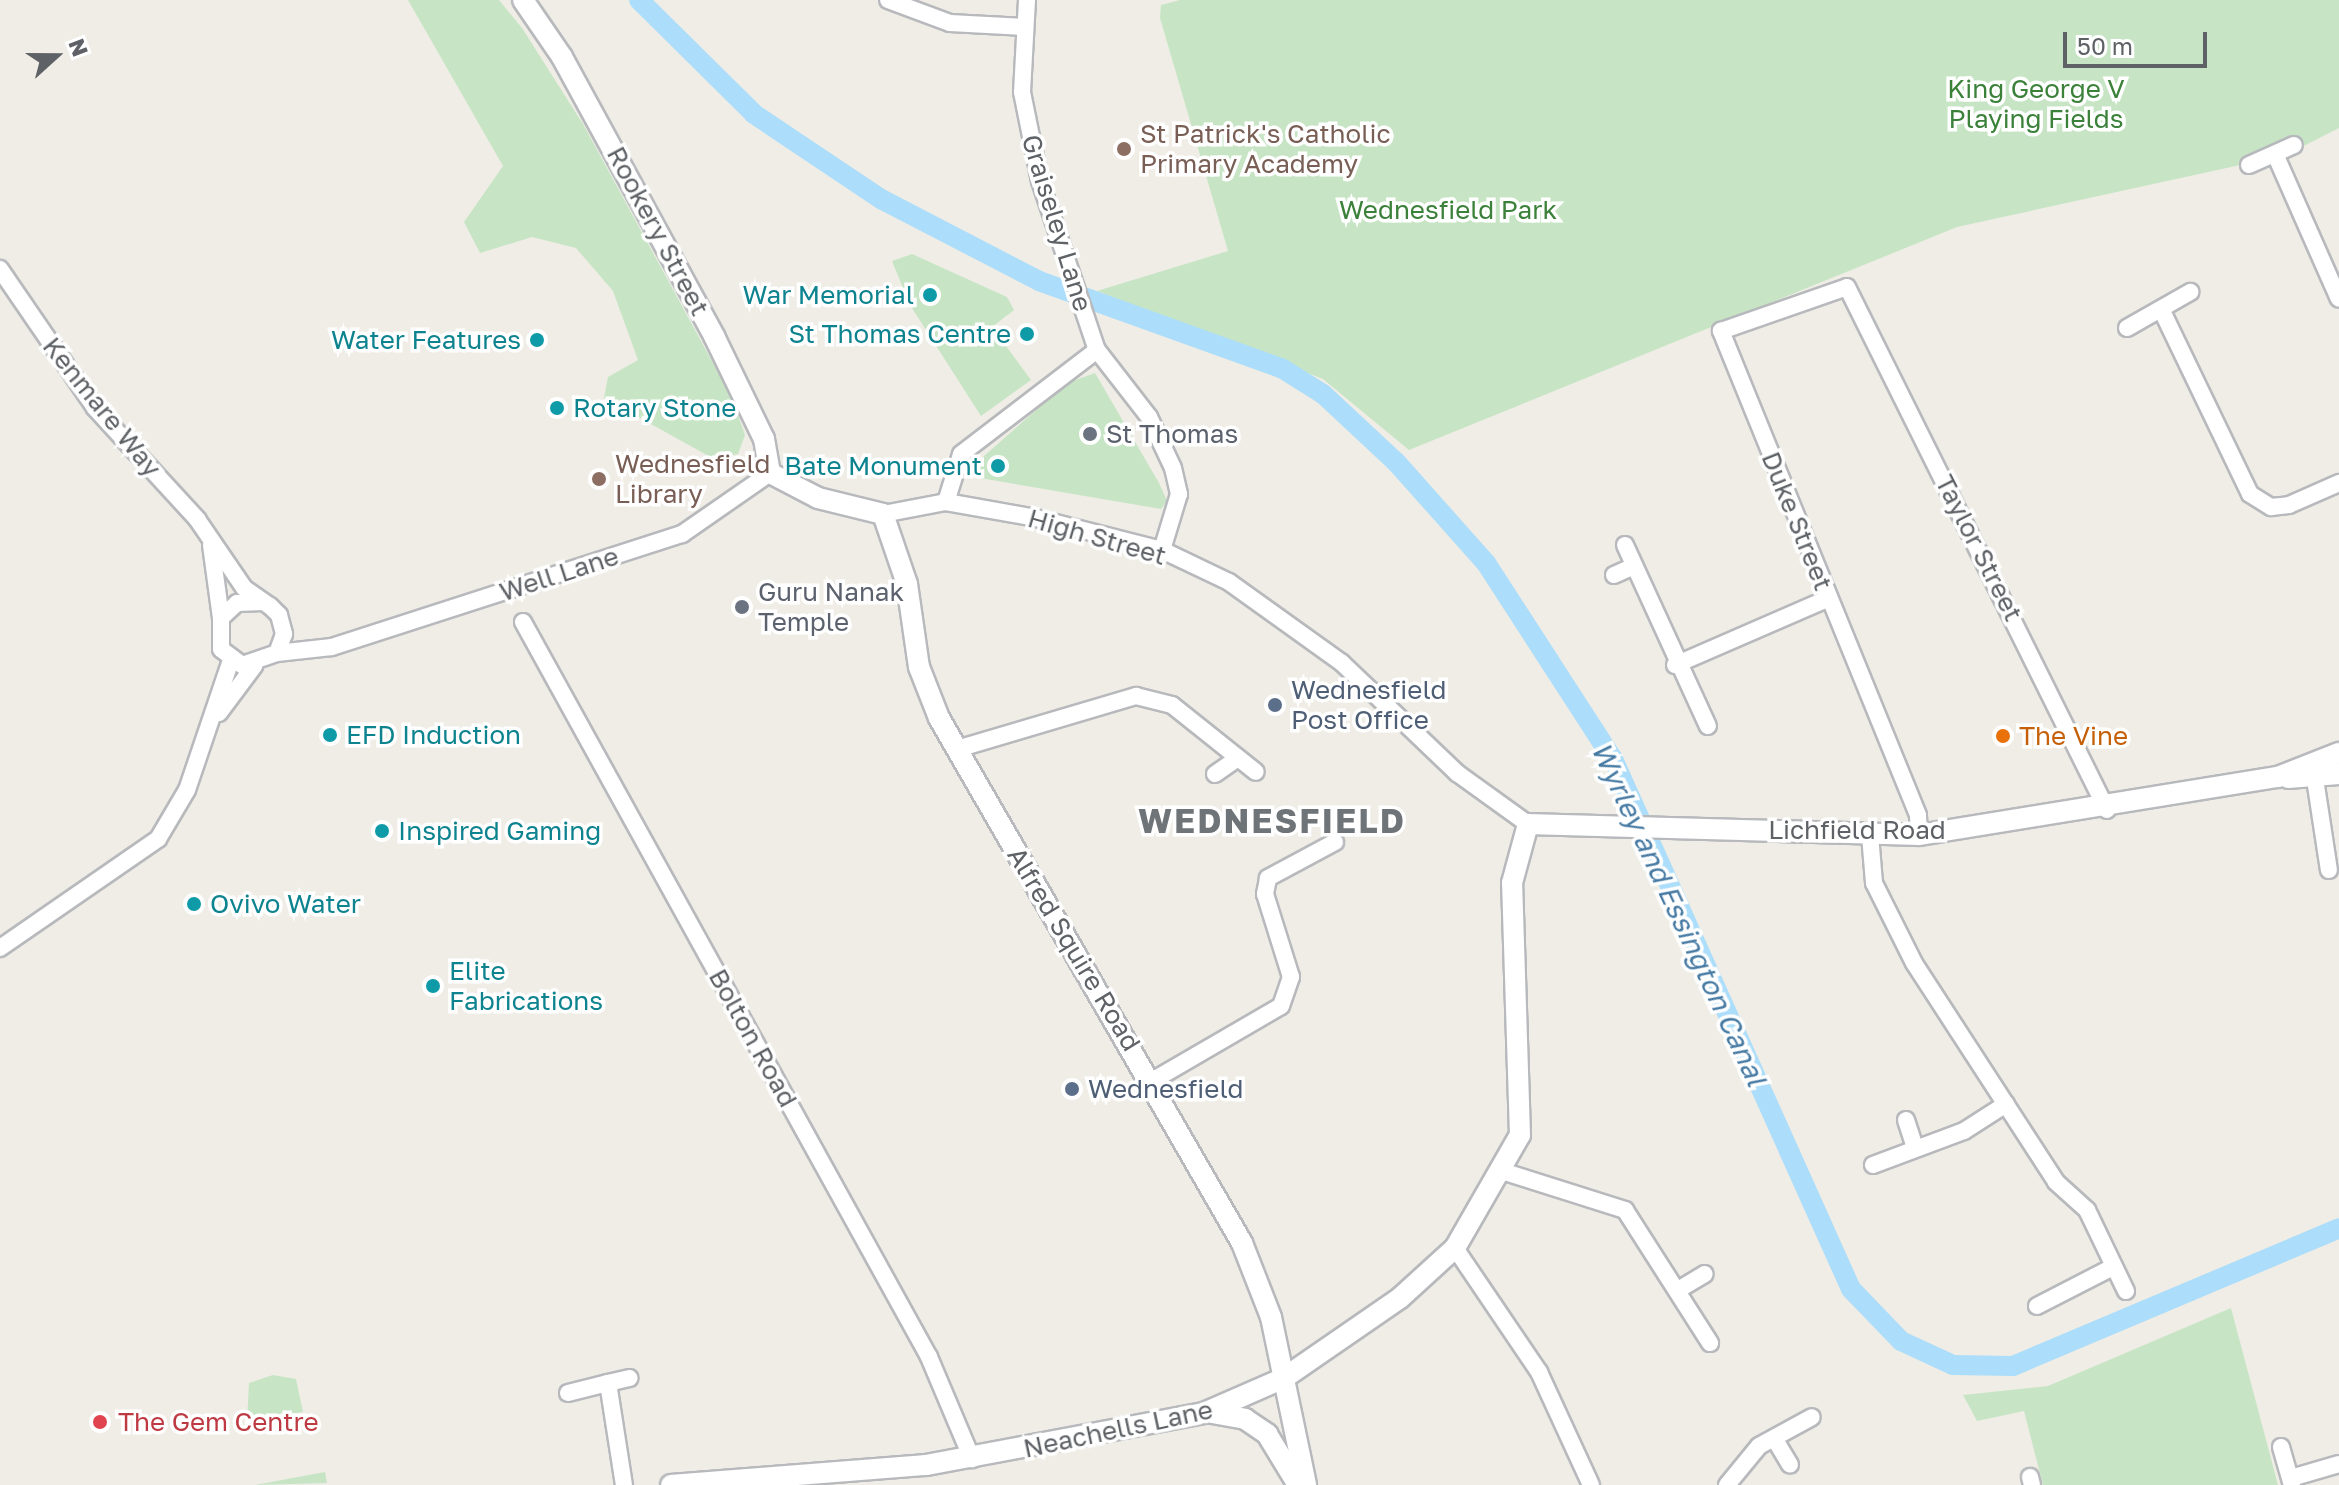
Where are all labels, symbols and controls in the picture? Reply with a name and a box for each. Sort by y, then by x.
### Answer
north arrow [16,16,96,96]
scale bar [2067,16,2211,66]
text: 50 m [2077,31,2133,60]
text: N [63,35,94,60]
park label: King George V Playing Fields [1947,73,2125,134]
place label: St Patrick's Catholic Primary Academy [1140,118,1391,180]
street label: Graiseley Lane [1015,131,1099,315]
marker: St Patrick's Catholic Primary Academy [1115,140,1133,158]
street label: Rookery Street [600,141,716,321]
park label: Wednesfield Park [1339,194,1557,226]
place label: War Memorial [743,279,914,311]
marker: War Memorial [921,286,939,304]
place label: St Thomas Centre [788,318,1011,350]
place label: Water Features [331,324,521,356]
marker: St Thomas Centre [1018,325,1036,343]
street label: Kenmare Way [36,331,168,483]
marker: Water Features [528,331,546,349]
place label: Rotary Stone [573,392,736,424]
marker: Rotary Stone [548,399,566,417]
place label: St Thomas [1106,418,1238,450]
marker: St Thomas [1081,425,1099,443]
street label: Duke Street [1755,447,1839,595]
place label: Wednesfield Library [615,448,770,510]
place label: Bate Monument [784,450,982,482]
marker: Bate Monument [989,457,1007,475]
marker: Wednesfield Library [590,470,608,488]
street label: Taylor Street [1929,470,2029,626]
street label: High Street [1024,502,1170,572]
street label: Well Lane [496,540,622,608]
place label: Guru Nanak Temple [758,576,904,638]
marker: Guru Nanak Temple [733,598,751,616]
place label: Wednesfield Post Office [1291,674,1446,736]
marker: Wednesfield Post Office [1266,696,1284,714]
place label: EFD Induction [346,719,521,751]
place label: The Vine [2019,720,2128,752]
marker: EFD Induction [321,726,339,744]
marker: The Vine [1994,727,2012,745]
water label: Wyrley and Essington Canal [1584,737,1774,1091]
district label: WEDNESFIELD [1138,801,1406,841]
street label: Lichfield Road [1768,814,1946,846]
place label: Inspired Gaming [398,815,601,847]
marker: Inspired Gaming [373,822,391,840]
street label: Alfred Squire Road [1001,841,1147,1057]
place label: Ovivo Water [210,888,361,920]
marker: Ovivo Water [185,895,203,913]
place label: Elite Fabrications [449,955,603,1016]
street label: Bolton Road [702,964,804,1112]
marker: Elite Fabrications [424,977,442,995]
place label: Wednesfield [1088,1073,1243,1105]
marker: Wednesfield [1063,1080,1081,1098]
street label: Neachells Lane [1021,1394,1215,1464]
place label: The Gem Centre [118,1406,318,1438]
marker: The Gem Centre [89,1411,111,1433]

